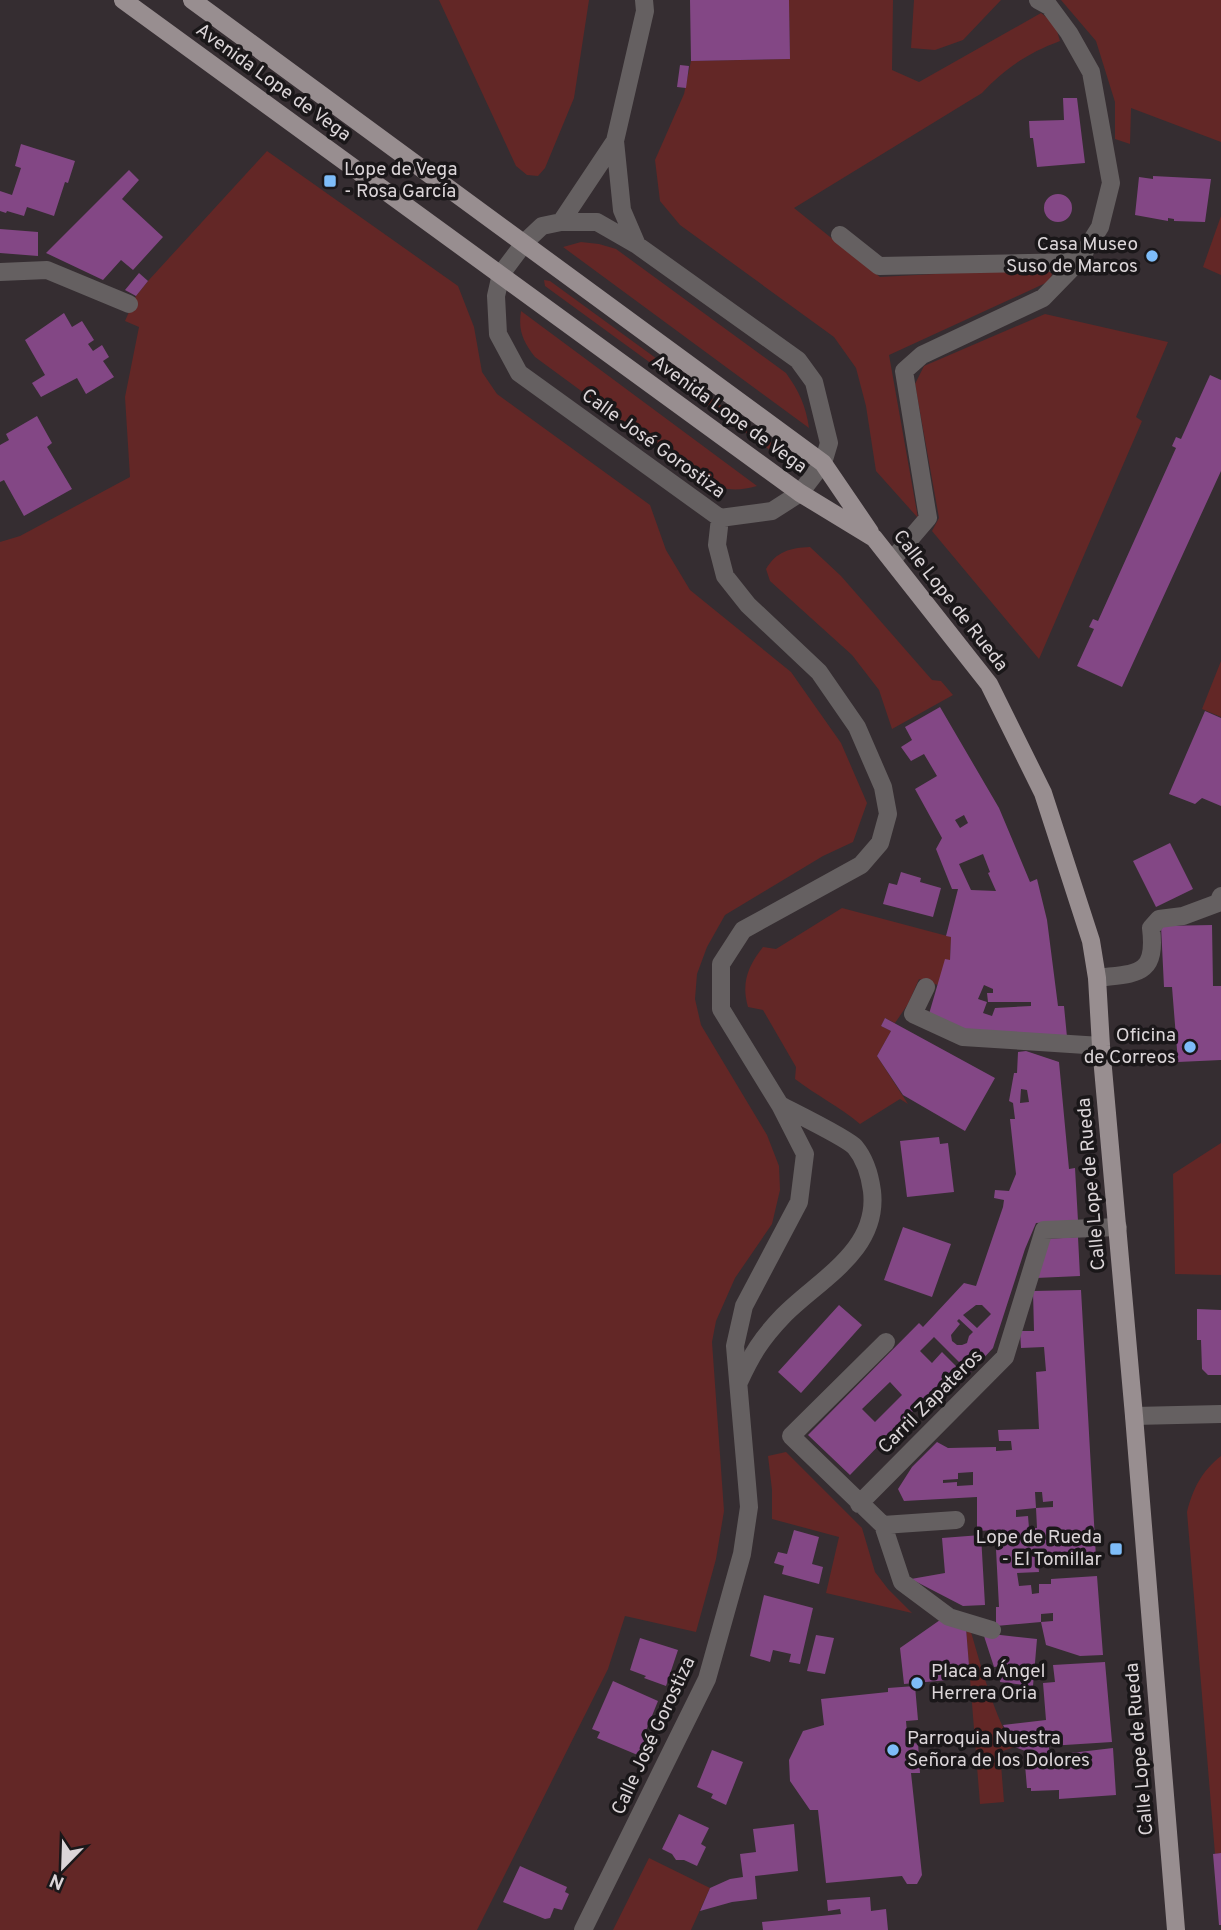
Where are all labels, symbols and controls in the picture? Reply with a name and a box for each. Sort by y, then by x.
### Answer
street label: Avenida Lope de Vega [191,19,355,147]
place label: Lope de Vega - Rosa García [344,158,457,204]
marker: Lope de Vega - Rosa García [322,173,338,189]
place label: Casa Museo Suso de Marcos [1006,233,1138,279]
marker: Casa Museo Suso de Marcos [1144,248,1160,264]
street label: Avenida Lope de Vega [647,351,811,479]
street label: Calle José Gorostiza [576,384,730,504]
street label: Calle Lope de Rueda [887,525,1013,677]
place label: Oficina de Correos [1084,1024,1176,1070]
marker: Oficina de Correos [1182,1039,1198,1055]
street label: Calle Lope de Rueda [1072,1097,1112,1271]
street label: Carril Zapateros [874,1345,988,1459]
place label: Lope de Rueda - El Tomillar [976,1526,1103,1572]
marker: Lope de Rueda - El Tomillar [1108,1541,1124,1557]
street label: Calle José Gorostiza [607,1653,701,1819]
place label: Placa a Ángel Herrera Oria [931,1659,1045,1706]
street label: Calle Lope de Rueda [1120,1662,1160,1836]
marker: Placa a Ángel Herrera Oria [909,1675,925,1691]
place label: Parroquia Nuestra Señora de los Dolores [907,1727,1090,1773]
marker: Parroquia Nuestra Señora de los Dolores [885,1742,901,1758]
north arrow [28,1832,98,1902]
text: N [46,1867,68,1895]

